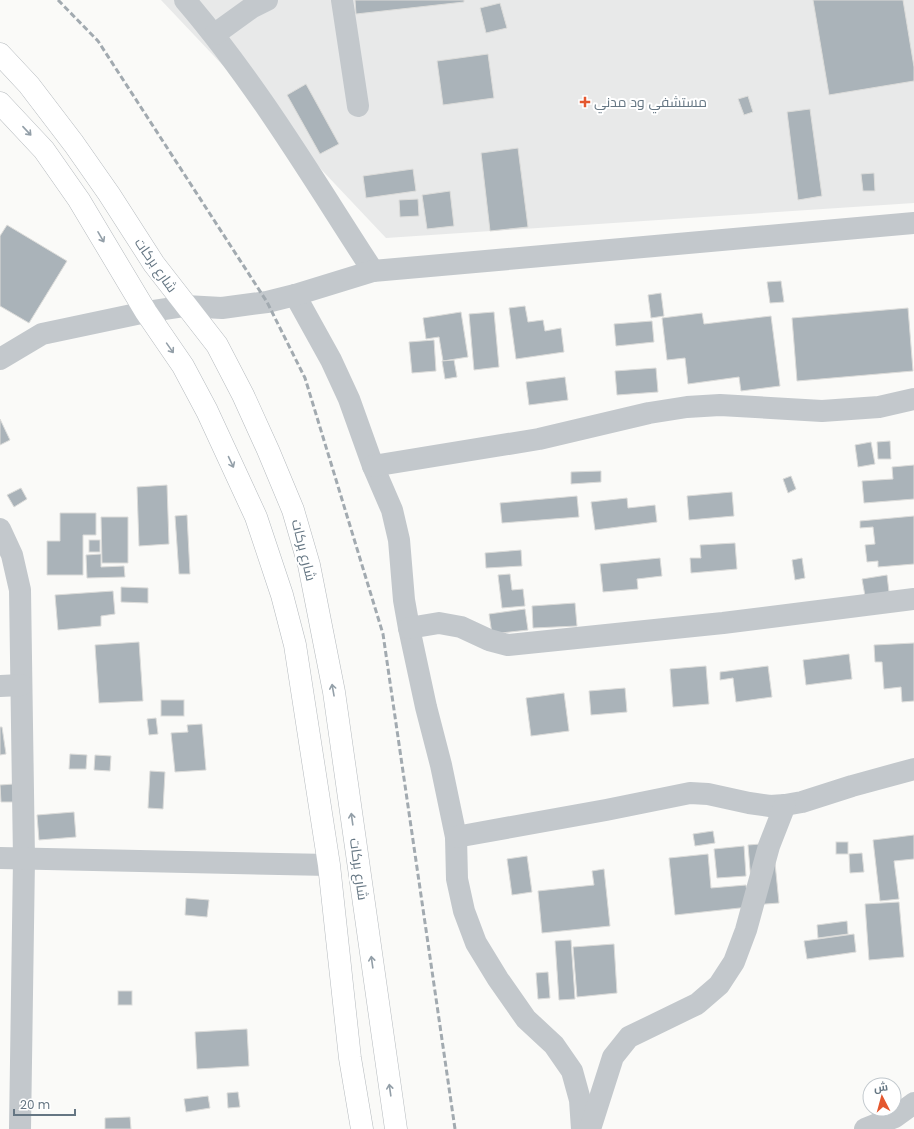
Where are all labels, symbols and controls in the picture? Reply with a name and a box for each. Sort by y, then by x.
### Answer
place label: مستشفي ود مدني [594,92,707,114]
marker: مستشفي ود مدني [579,96,591,108]
one-way arrow [22,126,31,136]
one-way arrow [98,231,106,243]
street label: شارع بركات [130,234,182,296]
one-way arrow [166,342,174,353]
one-way arrow [228,456,235,468]
street label: شارع بركات [287,517,321,583]
one-way arrow [329,684,337,697]
one-way arrow [348,813,356,826]
street label: شارع بركات [345,837,373,901]
one-way arrow [368,956,376,969]
north arrow [862,1077,902,1117]
text: ش [873,1078,889,1096]
one-way arrow [386,1084,394,1097]
scale bar [14,1091,75,1117]
text: 20 m [20,1096,50,1113]

